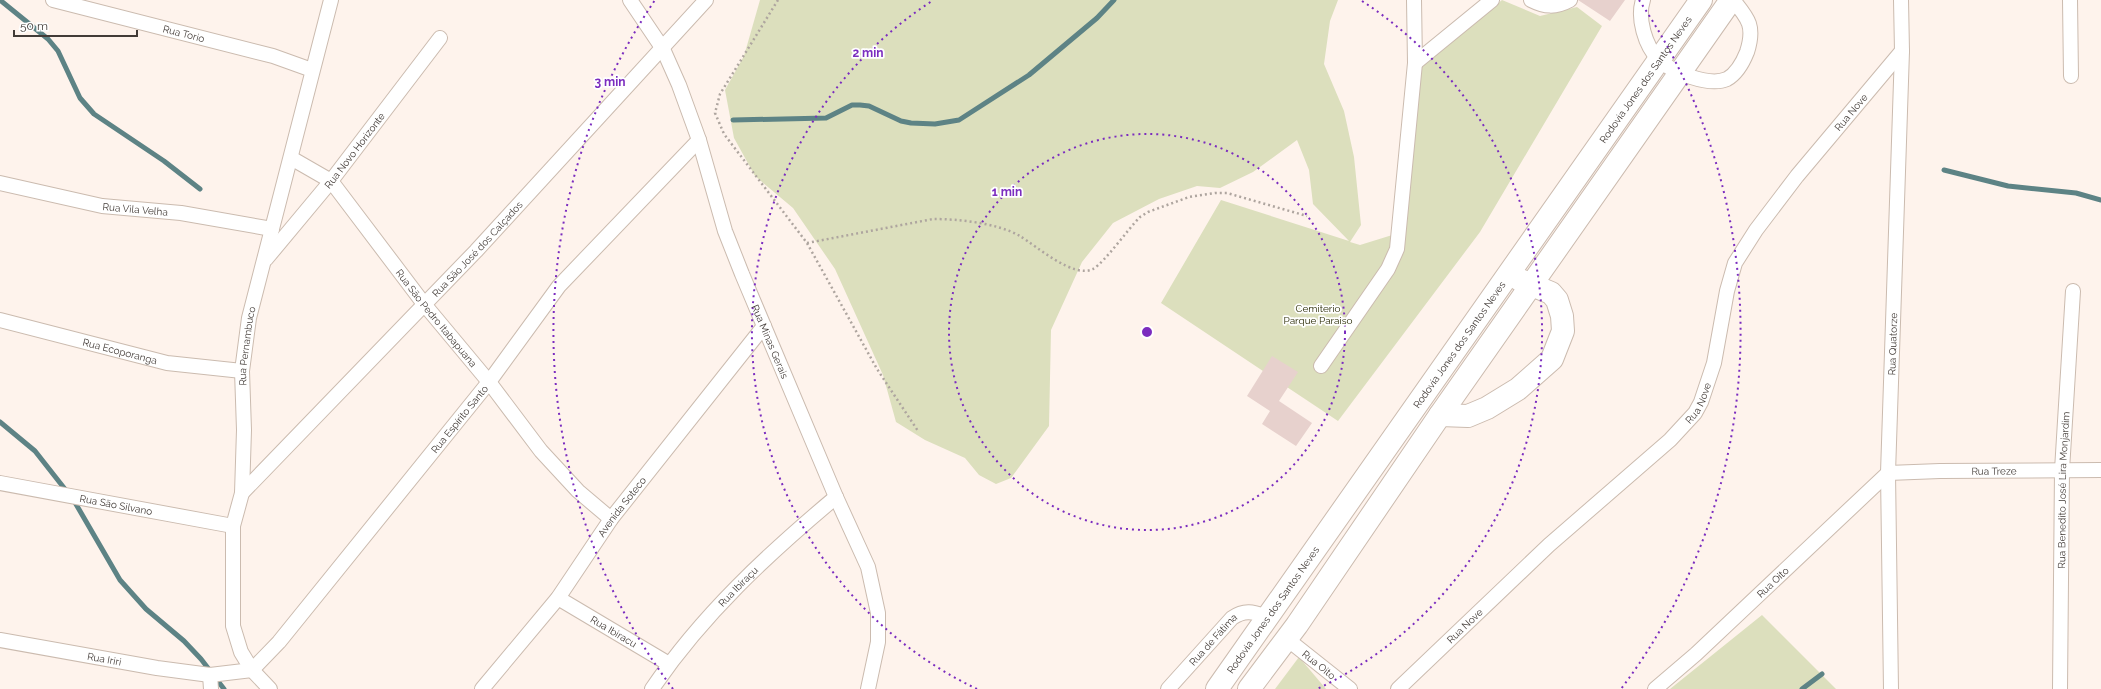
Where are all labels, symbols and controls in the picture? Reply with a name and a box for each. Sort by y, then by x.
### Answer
scale bar [14,12,137,38]
street label: Rodovia Jones dos Santos Neves [1597,14,1694,145]
text: 50 m [20,19,48,33]
street label: Rua Torio [162,23,206,44]
text: 2 min [852,46,884,60]
text: 3 min [594,75,626,89]
street label: Rua Nove [1832,91,1869,133]
street label: Rua Novo Horizonte [322,110,387,190]
text: 1 min [992,185,1022,199]
street label: Rua São José dos Calçados [430,199,525,299]
street label: Rua Vila Velha [102,201,168,217]
street label: Rua São Pedro Itabapuana [394,267,479,369]
street label: Rodovia Jones dos Santos Neves [1411,279,1507,410]
street label: Rua Minas Gerais [750,303,791,380]
park label: Cemiterio Parque Paraiso [1283,303,1353,326]
street label: Rua Pernambuco [236,305,257,386]
street label: Rua Quatorze [1886,312,1899,376]
centre of rings [1140,325,1154,339]
street label: Rua Ecoporanga [82,336,158,366]
street label: Rua Nove [1683,381,1713,426]
street label: Rua Espírito Santo [429,383,490,455]
street label: Rua Benedito José Lira Monjardim [2056,411,2071,569]
street label: Rua Treze [1971,465,2017,476]
street label: Avenida Soteco [595,474,648,539]
street label: Rua São Silvano [79,492,153,517]
street label: Rodovia Jones dos Santos Neves [1225,544,1321,675]
street label: Rua Ibiraçu [716,564,760,609]
street label: Rua Oito [1754,564,1791,599]
street label: Rua Nove [1445,606,1485,645]
street label: Rua de Fátima [1187,611,1239,667]
street label: Rua Ibiracu [589,613,639,649]
street label: Rua Oito [1300,648,1338,681]
street label: Rua Iriri [86,650,122,667]

